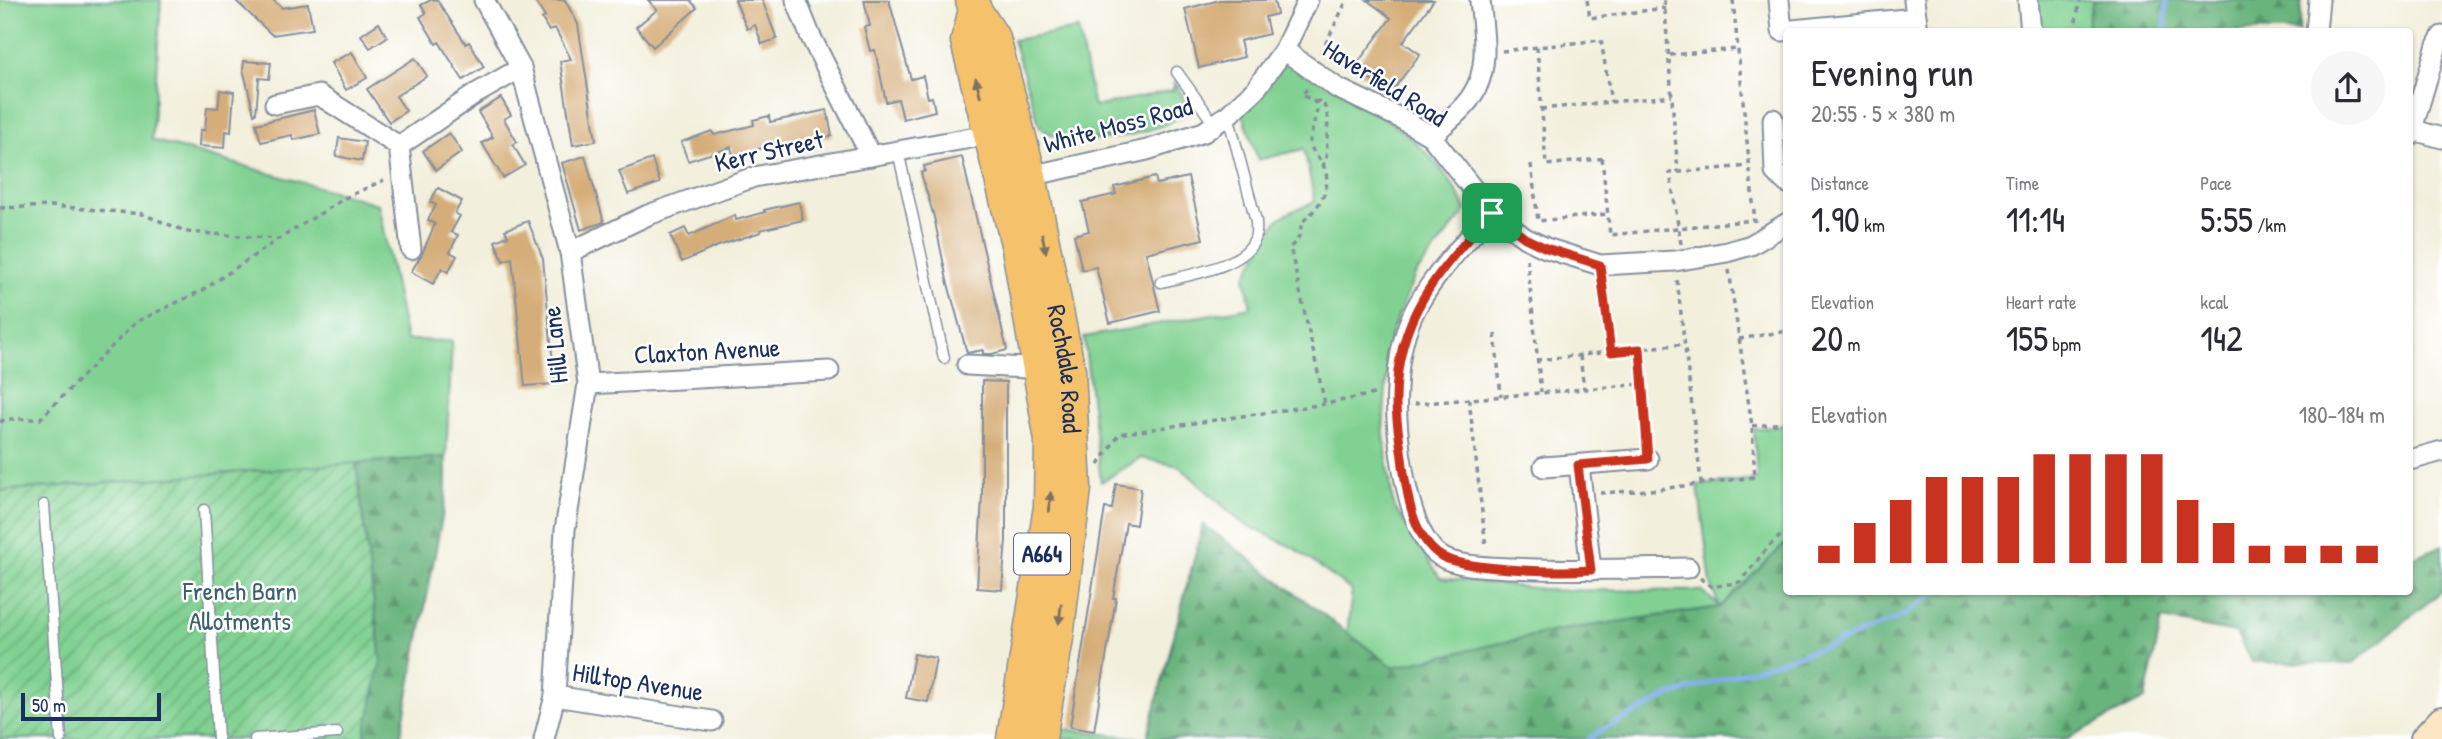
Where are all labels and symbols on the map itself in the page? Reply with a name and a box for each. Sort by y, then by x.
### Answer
street label: Haverfield Road [1317,31,1454,134]
one-way arrow [972,76,983,98]
street label: White Moss Road [1040,88,1196,161]
street label: Kerr Street [711,121,828,180]
pin [1462,183,1522,243]
one-way arrow [1038,232,1049,254]
street label: Rochdale Road [1039,301,1090,434]
street label: Hill Lane [533,305,576,385]
street label: Claxton Avenue [633,329,781,372]
one-way arrow [1044,491,1055,513]
road number: A664 [1014,534,1070,574]
park label: French Barn Allotments [182,573,297,638]
one-way arrow [1054,603,1065,625]
street label: Hilltop Avenue [570,654,706,709]
scale bar [21,690,161,722]

